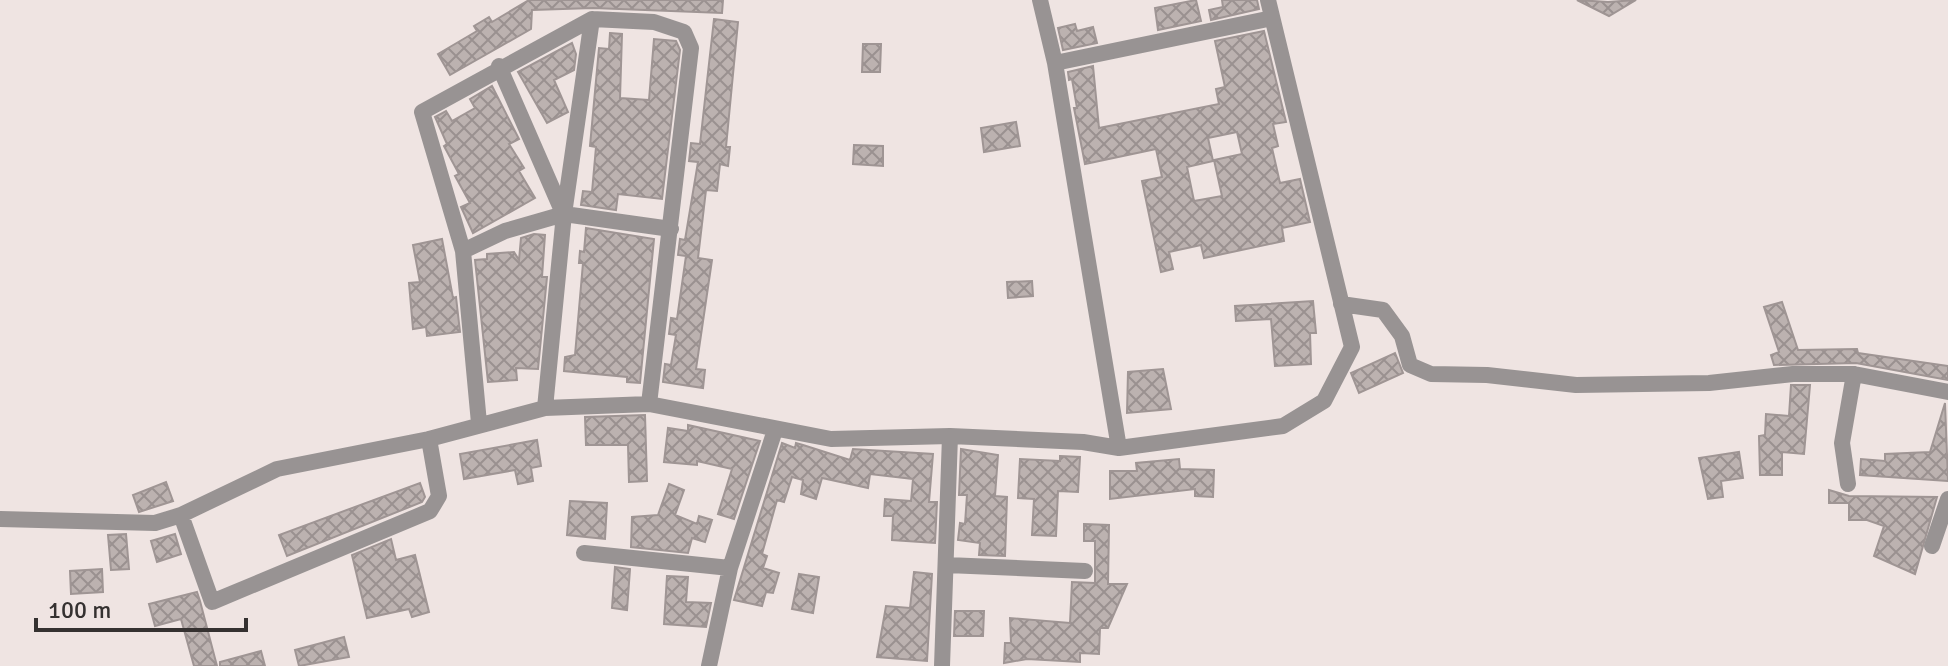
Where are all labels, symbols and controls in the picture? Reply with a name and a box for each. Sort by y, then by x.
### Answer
scale bar [36,582,246,632]
text: 100 m [48,595,111,625]

